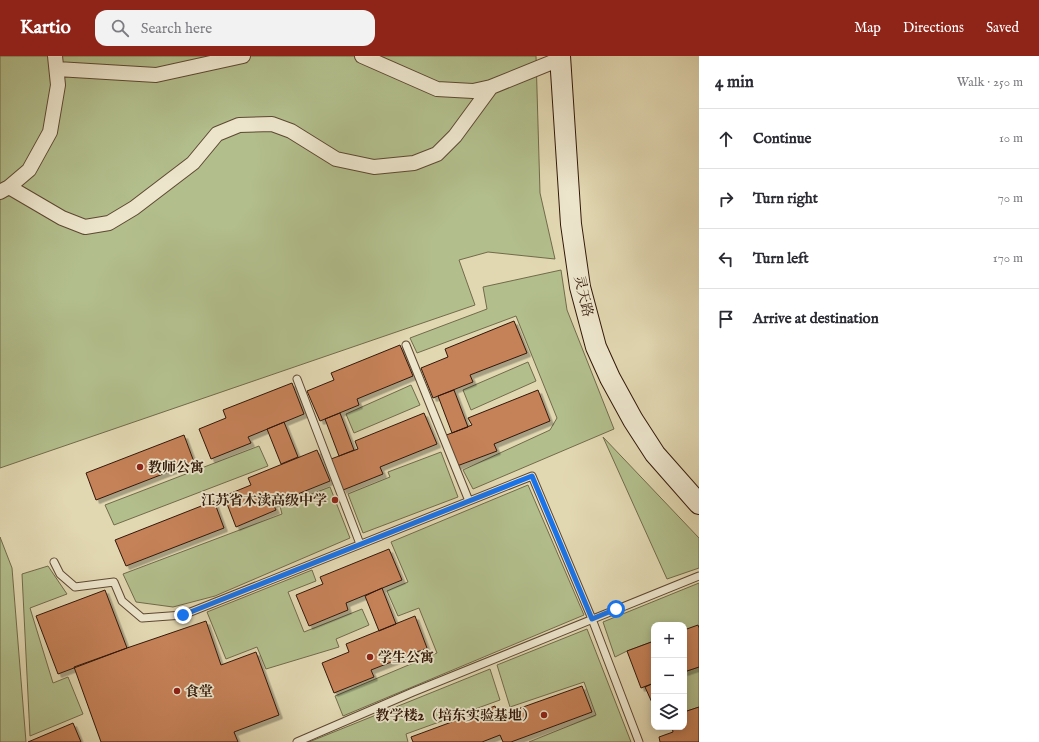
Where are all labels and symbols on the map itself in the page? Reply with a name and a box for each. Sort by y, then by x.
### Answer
street label: 灵天路 [570,274,597,319]
place label: 教师公寓 [148,459,204,477]
marker: 教师公寓 [135,462,145,472]
place label: 江苏省木渎高级中学 [201,492,327,510]
marker: 江苏省木渎高级中学 [330,495,340,505]
route start [607,600,625,618]
route end [174,606,192,624]
place label: 学生公寓 [378,649,434,667]
marker: 学生公寓 [365,652,375,662]
place label: 食堂 [185,683,213,701]
marker: 食堂 [172,686,182,696]
place label: 教学楼2（培东实验基地） [375,707,536,725]
marker: 教学楼2（培东实验基地） [539,710,549,720]

